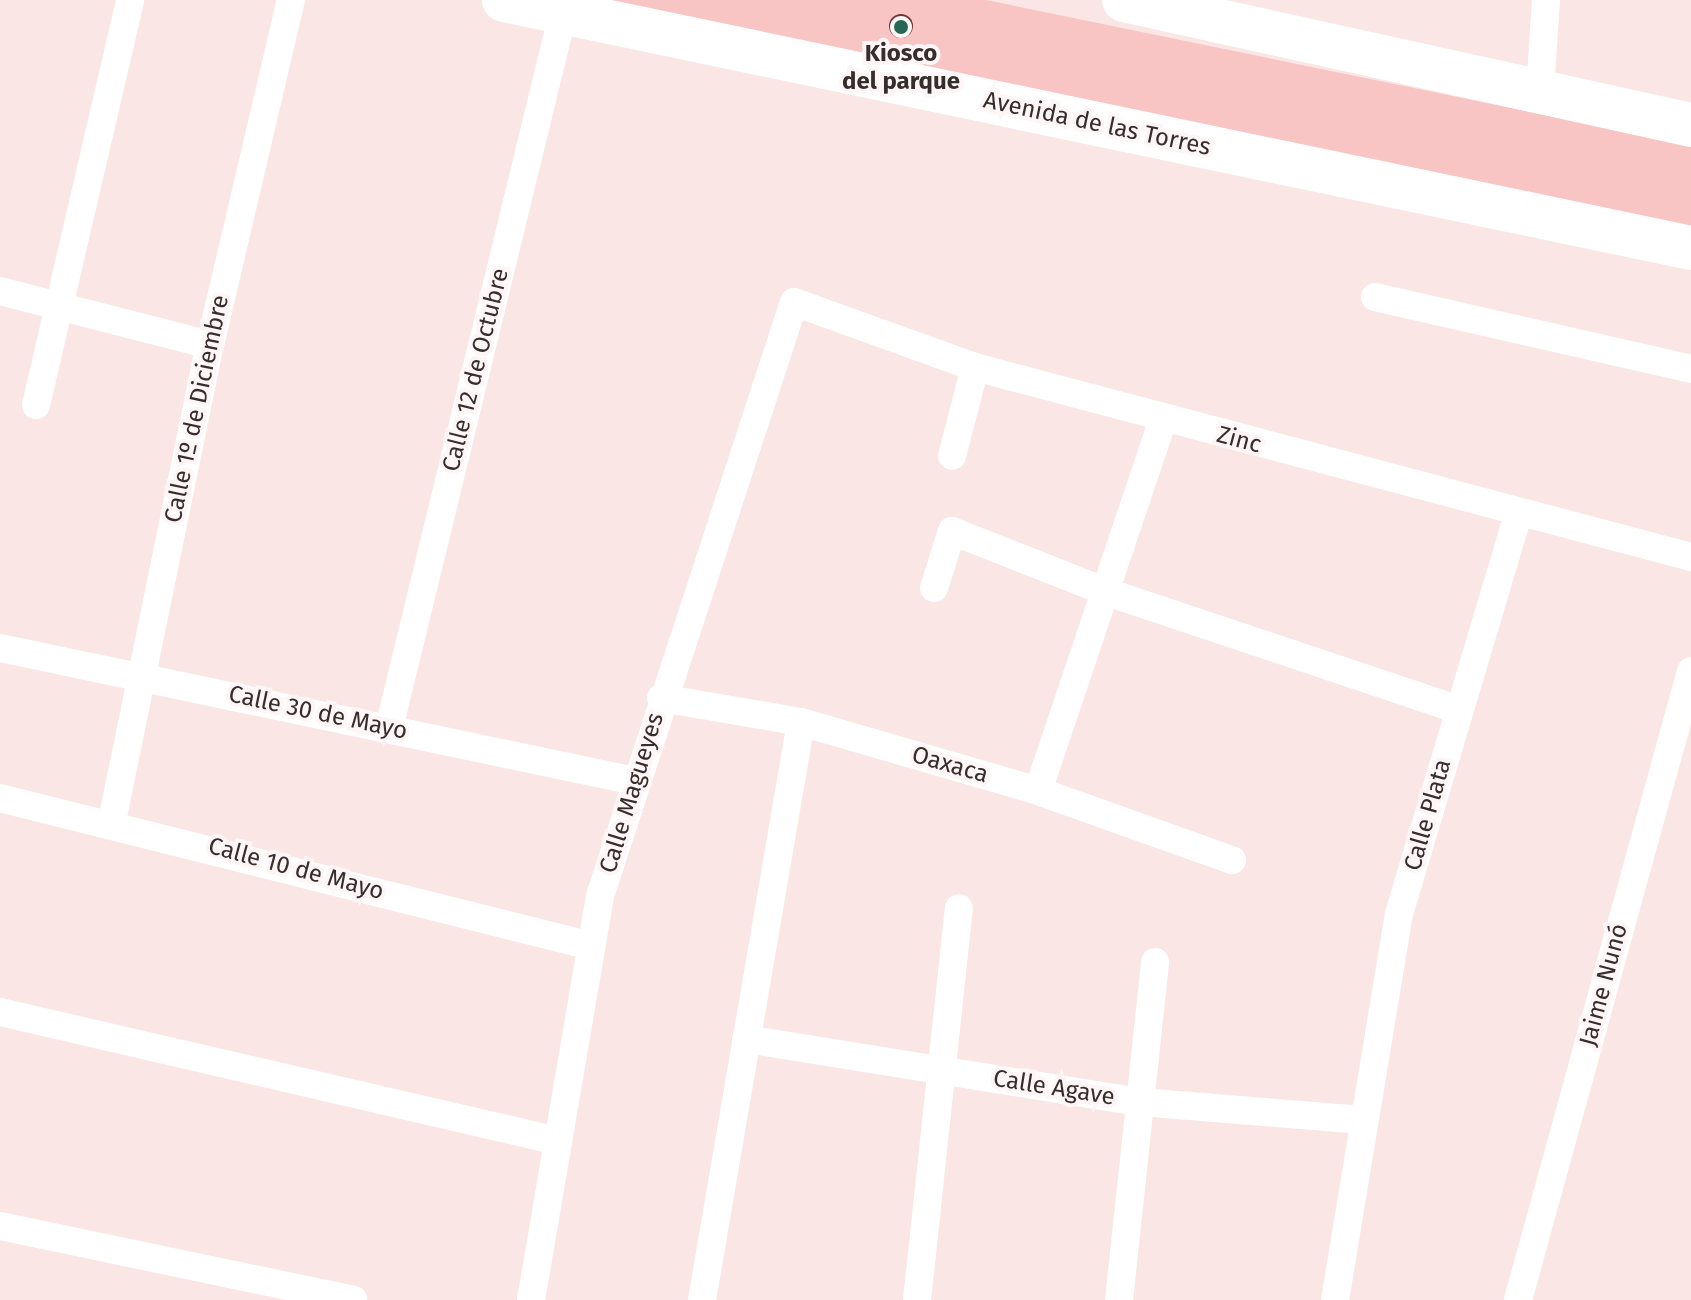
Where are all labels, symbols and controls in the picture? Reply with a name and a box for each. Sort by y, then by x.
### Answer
marker: Kiosco del parque [892,18,910,36]
place label: Kiosco del parque [842,40,960,96]
street label: Avenida de las Torres [981,86,1213,162]
street label: Calle 12 de Octubre [437,265,515,475]
street label: Calle 1º de Diciembre [159,293,235,525]
street label: Zinc [1214,420,1264,460]
street label: Calle 30 de Mayo [226,680,410,746]
street label: Calle Magueyes [594,709,670,877]
street label: Oaxaca [909,740,991,790]
street label: Calle Plata [1398,756,1458,874]
street label: Calle 10 de Mayo [205,832,387,906]
street label: Jaime Nunó [1574,921,1634,1049]
street label: Calle Agave [991,1064,1117,1112]

